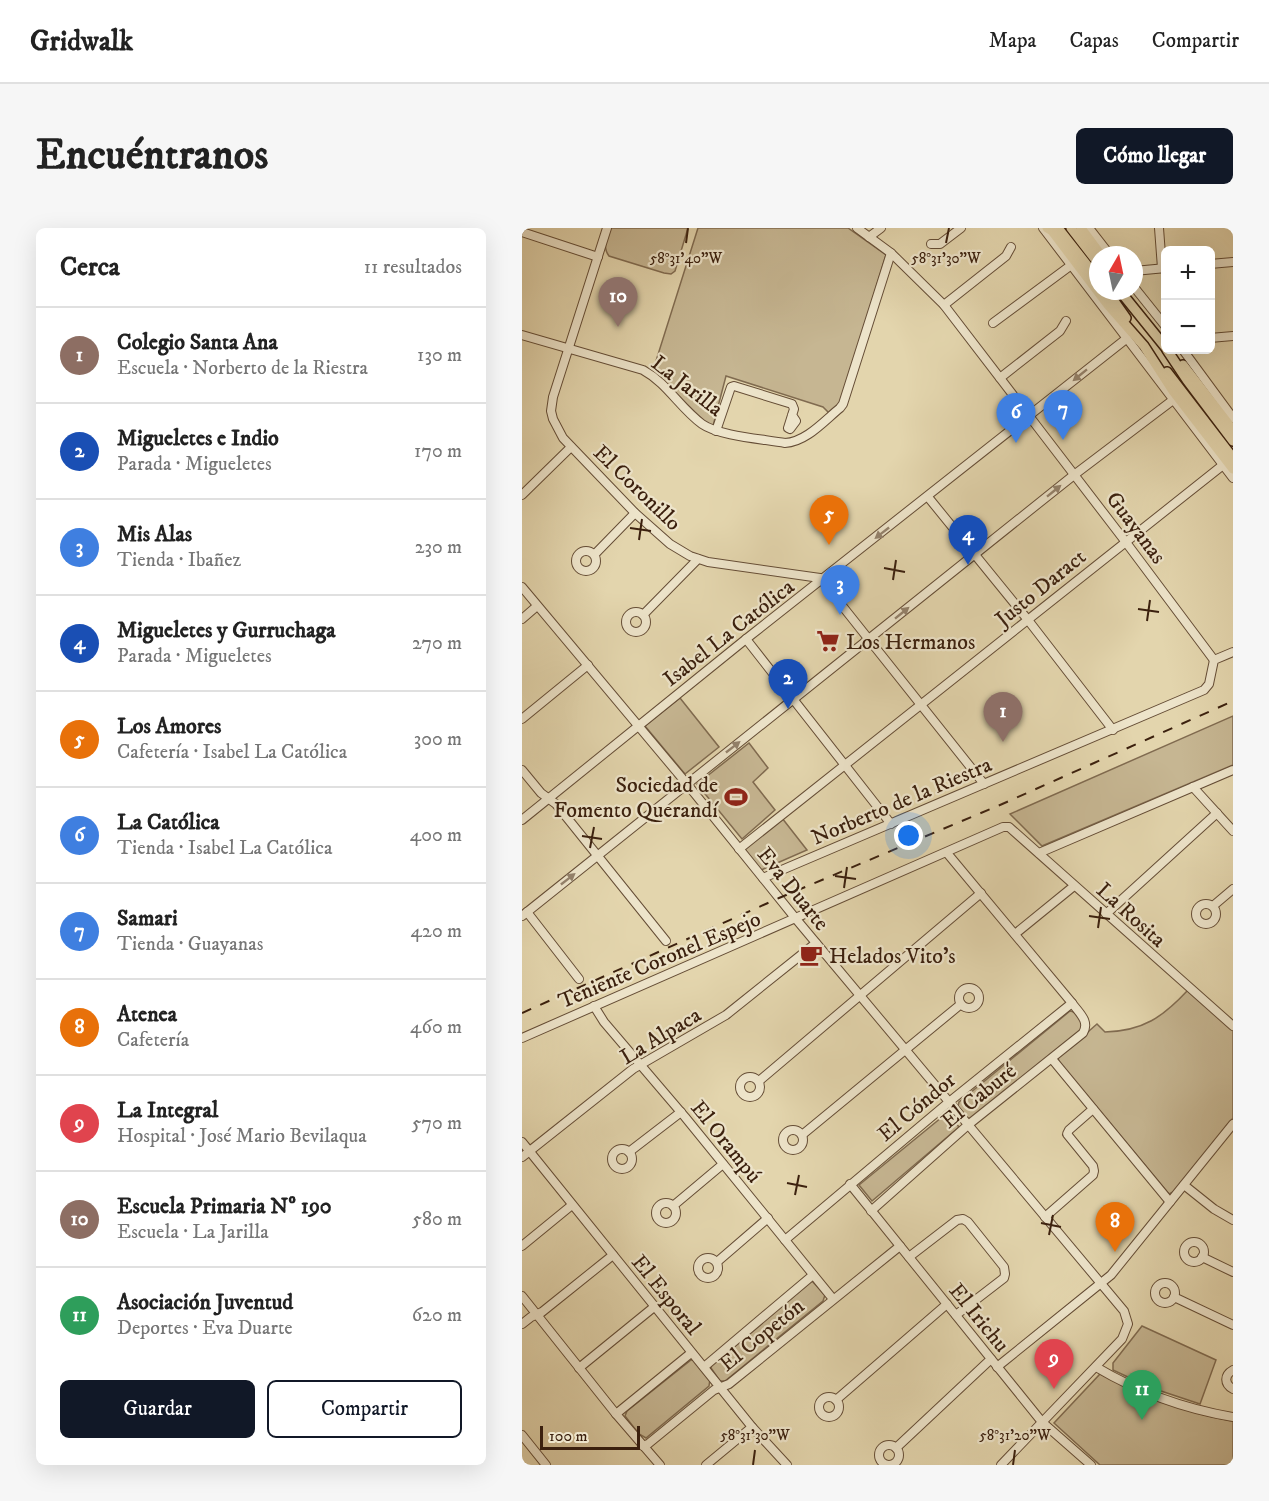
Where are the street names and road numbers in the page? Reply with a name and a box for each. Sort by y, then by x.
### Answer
street label: La Jarilla [646,350,729,423]
street label: El Coronillo [587,439,687,537]
street label: Guayanas [1100,487,1172,569]
street label: Justo Daract [989,544,1092,634]
street label: Isabel La Católica [658,573,800,693]
street label: Norberto de la Riestra [807,751,996,852]
street label: Eva Duarte [751,842,835,936]
street label: La Rosita [1091,877,1172,954]
street label: Teniente Coronel Espejo [554,906,765,1015]
street label: La Alpaca [615,1001,707,1071]
street label: El Caburé [936,1058,1022,1135]
street label: El Cóndor [872,1066,962,1148]
street label: El Orampú [684,1095,767,1189]
street label: El Esporal [625,1249,707,1341]
street label: El Irichu [943,1278,1015,1358]
street label: El Copetón [714,1292,810,1378]

